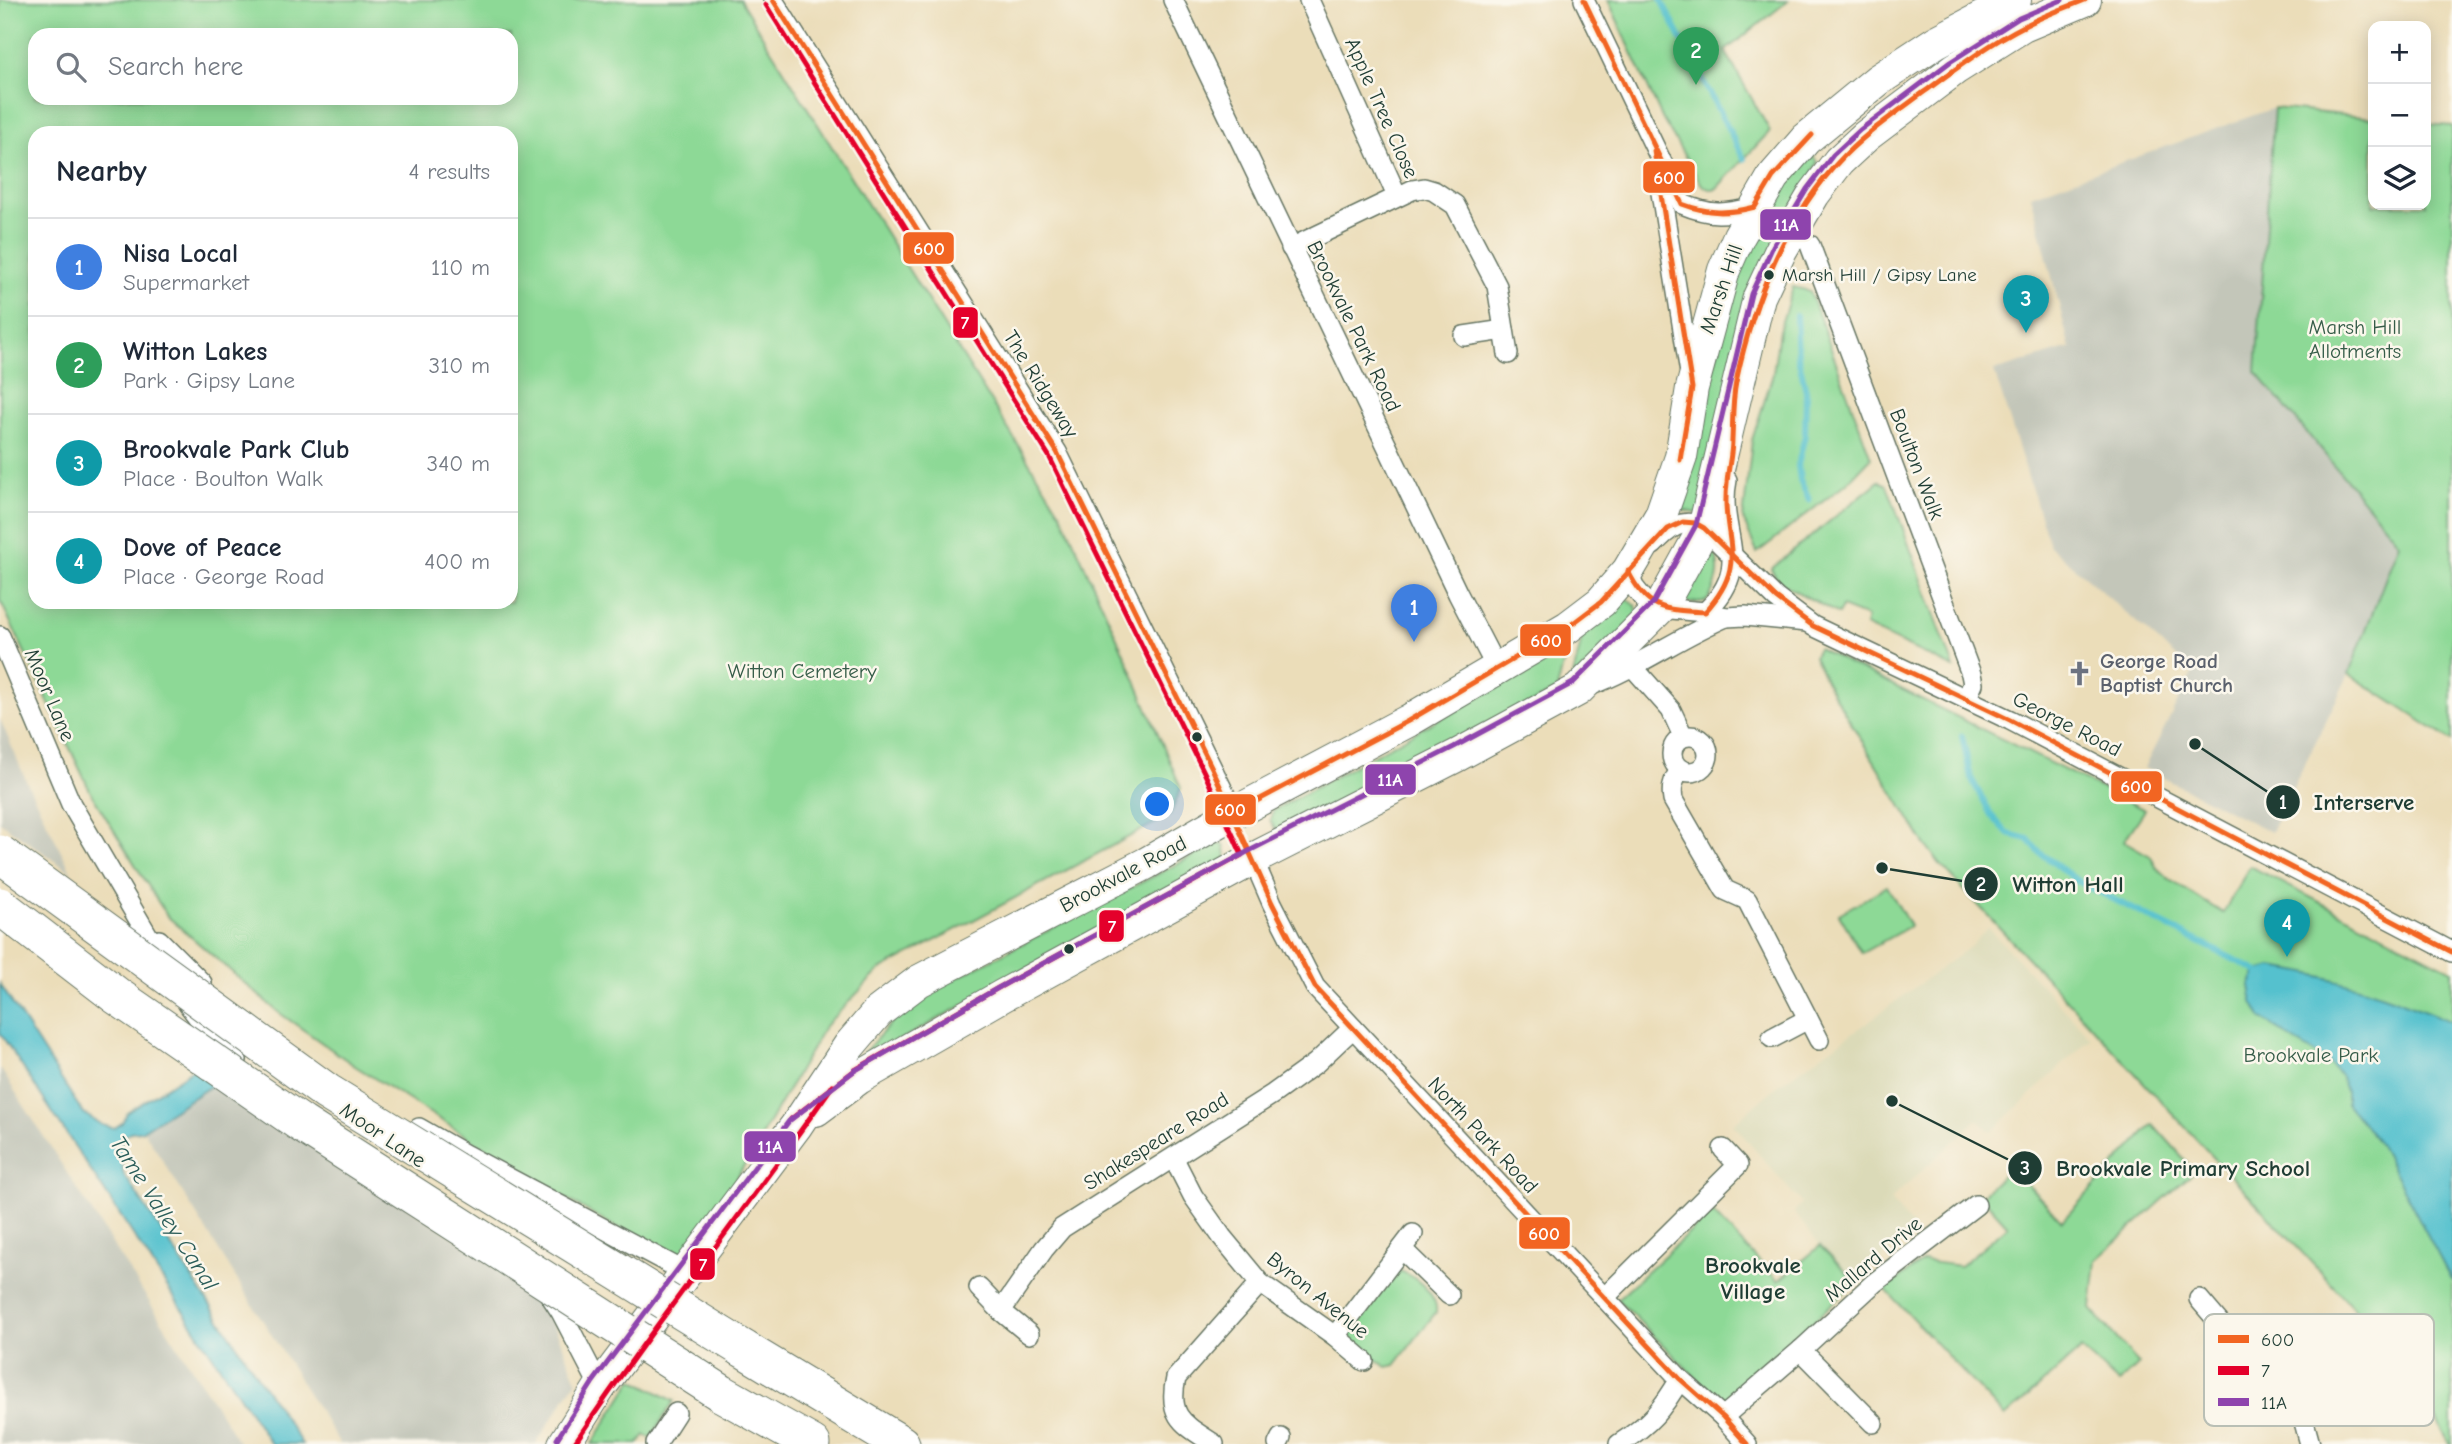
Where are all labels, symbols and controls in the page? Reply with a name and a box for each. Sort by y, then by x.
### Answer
map controls [2368,21,2431,210]
button: + [2368,21,2431,84]
pin: 2 [1673,27,1719,85]
search box [28,28,518,105]
street label: Apple Tree Close [1340,34,1424,182]
icon: search [52,48,90,86]
text: Search here [108,52,243,82]
button: − [2368,84,2431,147]
button: layers [2368,147,2431,210]
text: Nearby [56,154,147,189]
text: 4 results [408,158,490,185]
line badge: 600 [1642,160,1696,194]
text: 600 [1653,167,1685,189]
line badge: 11A [1759,208,1812,241]
text: 11A [1773,214,1799,236]
line badge: 600 [902,231,955,265]
street label: Brookvale Park Road [1302,237,1406,415]
text: 600 [913,238,945,260]
text: Nisa Local [123,239,238,269]
street label: Marsh Hill [1695,241,1747,337]
text: 1 [74,254,84,281]
text: 110 m [431,254,490,281]
place label: Marsh Hill / Gipsy Lane [1782,264,1977,286]
marker: Marsh Hill / Gipsy Lane [1762,268,1776,282]
text: Supermarket [123,269,249,296]
pin: 3 [2003,275,2049,333]
line badge: 7 [952,306,979,339]
text: 7 [961,312,970,334]
park label: Marsh Hill Allotments [2309,315,2401,363]
street label: The Ridgeway [998,326,1084,443]
text: Witton Lakes [123,337,267,367]
text: 2 [73,352,85,379]
text: 310 m [429,352,490,379]
text: Park · Gipsy Lane [123,367,295,394]
street label: Boulton Walk [1885,405,1949,523]
text: Brookvale Park Club [123,435,349,465]
text: 3 [73,450,85,477]
text: 340 m [427,450,490,477]
text: Place · Boulton Walk [123,465,323,492]
text: Dove of Peace [123,533,281,563]
text: 4 [74,548,84,575]
text: 400 m [424,548,490,575]
text: Place · George Road [123,563,324,590]
pin: 1 [1391,584,1437,642]
line badge: 600 [1519,623,1572,657]
text: 600 [1530,630,1562,652]
street label: Moor Lane [20,645,80,745]
place label: George Road Baptist Church [2100,649,2233,697]
park label: Witton Cemetery [727,659,877,683]
church icon: George Road Baptist Church [2066,659,2094,687]
street label: George Road [2009,686,2125,762]
unlabelled marker [1190,730,1204,744]
line badge: 11A [1364,763,1417,796]
text: 11A [1377,769,1403,791]
line badge: 600 [2110,770,2163,803]
text: 600 [2120,776,2152,798]
callout: Interserve [2265,780,2428,824]
your location [1140,787,1174,821]
text: Interserve [2314,789,2414,816]
text: 1 [2279,790,2287,814]
line badge: 600 [1204,793,1257,826]
text: 600 [1214,799,1246,821]
street label: Brookvale Road [1056,831,1190,917]
callout: Witton Hall [1963,862,2137,906]
text: Witton Hall [2012,871,2124,898]
text: 2 [1976,872,1986,896]
pin: 4 [2264,899,2310,957]
line badge: 7 [1098,909,1125,943]
text: 7 [1108,916,1117,938]
unlabelled marker [1062,942,1076,956]
park label: Brookvale Park [2244,1043,2378,1067]
street label: North Park Road [1423,1072,1543,1198]
street label: Shakespeare Road [1079,1087,1233,1195]
street label: Moor Lane [336,1098,430,1172]
line badge: 11A [743,1130,797,1163]
water label: Tame Valley Canal [104,1131,224,1296]
text: 11A [757,1136,783,1158]
callout: Brookvale Primary School [2007,1146,2324,1190]
text: Brookvale Primary School [2056,1155,2310,1182]
text: 3 [2020,1156,2030,1180]
street label: Mallard Drive [1820,1211,1926,1307]
line badge: 600 [1518,1216,1571,1250]
text: 600 [1528,1223,1560,1245]
line badge: 7 [689,1247,716,1281]
street label: Byron Avenue [1262,1247,1374,1343]
district label: Brookvale Village [1705,1252,1801,1305]
text: 7 [699,1254,708,1276]
legend [2204,1314,2434,1426]
text: 600 [2261,1329,2294,1351]
text: 7 [2261,1360,2270,1382]
text: 11A [2261,1392,2287,1414]

